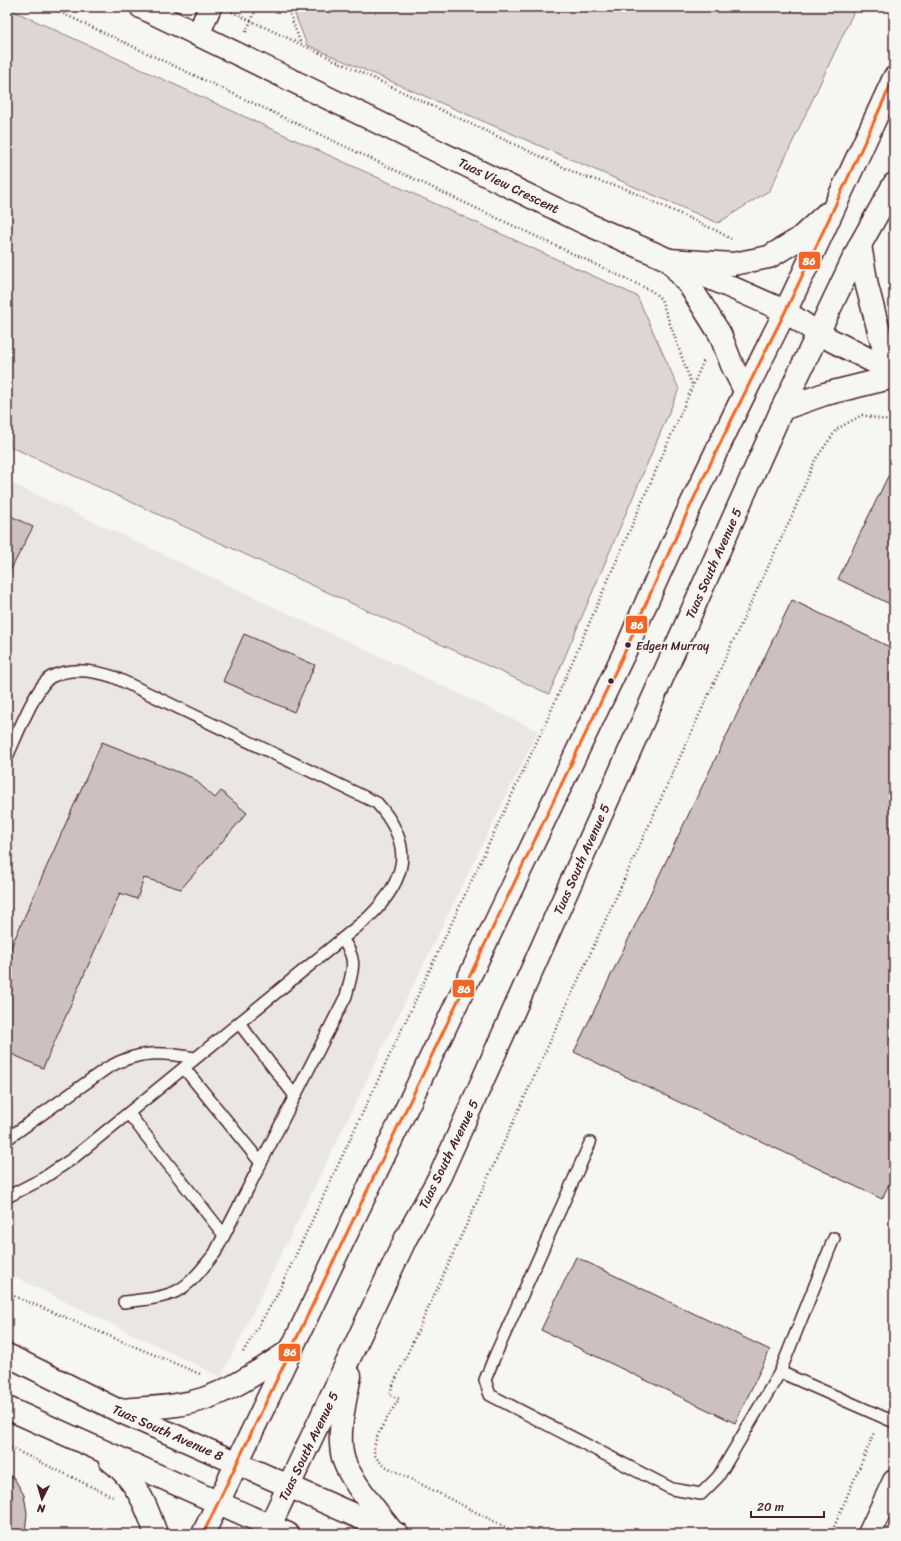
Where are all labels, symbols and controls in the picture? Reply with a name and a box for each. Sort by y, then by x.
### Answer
street label: Tuas View Crescent [454,151,564,220]
line badge: 86 [798,251,821,270]
text: 86 [802,252,815,271]
street label: Tuas South Avenue 5 [679,504,748,623]
line badge: 86 [625,615,648,634]
text: 86 [630,616,643,635]
place label: Edgen Murray [636,635,710,657]
marker: Edgen Murray [623,640,633,650]
unlabelled marker [606,676,616,686]
street label: Tuas South Avenue 5 [547,800,616,919]
line badge: 86 [452,979,475,998]
text: 86 [457,980,470,999]
street label: Tuas South Avenue 5 [412,1095,485,1213]
line badge: 86 [278,1343,301,1362]
text: 86 [283,1343,296,1362]
street label: Tuas South Avenue 5 [272,1387,345,1505]
street label: Tuas South Avenue 8 [109,1398,227,1467]
north arrow [22,1479,62,1519]
scale bar [751,1493,824,1519]
text: 20 m [757,1496,784,1518]
text: N [36,1499,47,1518]

